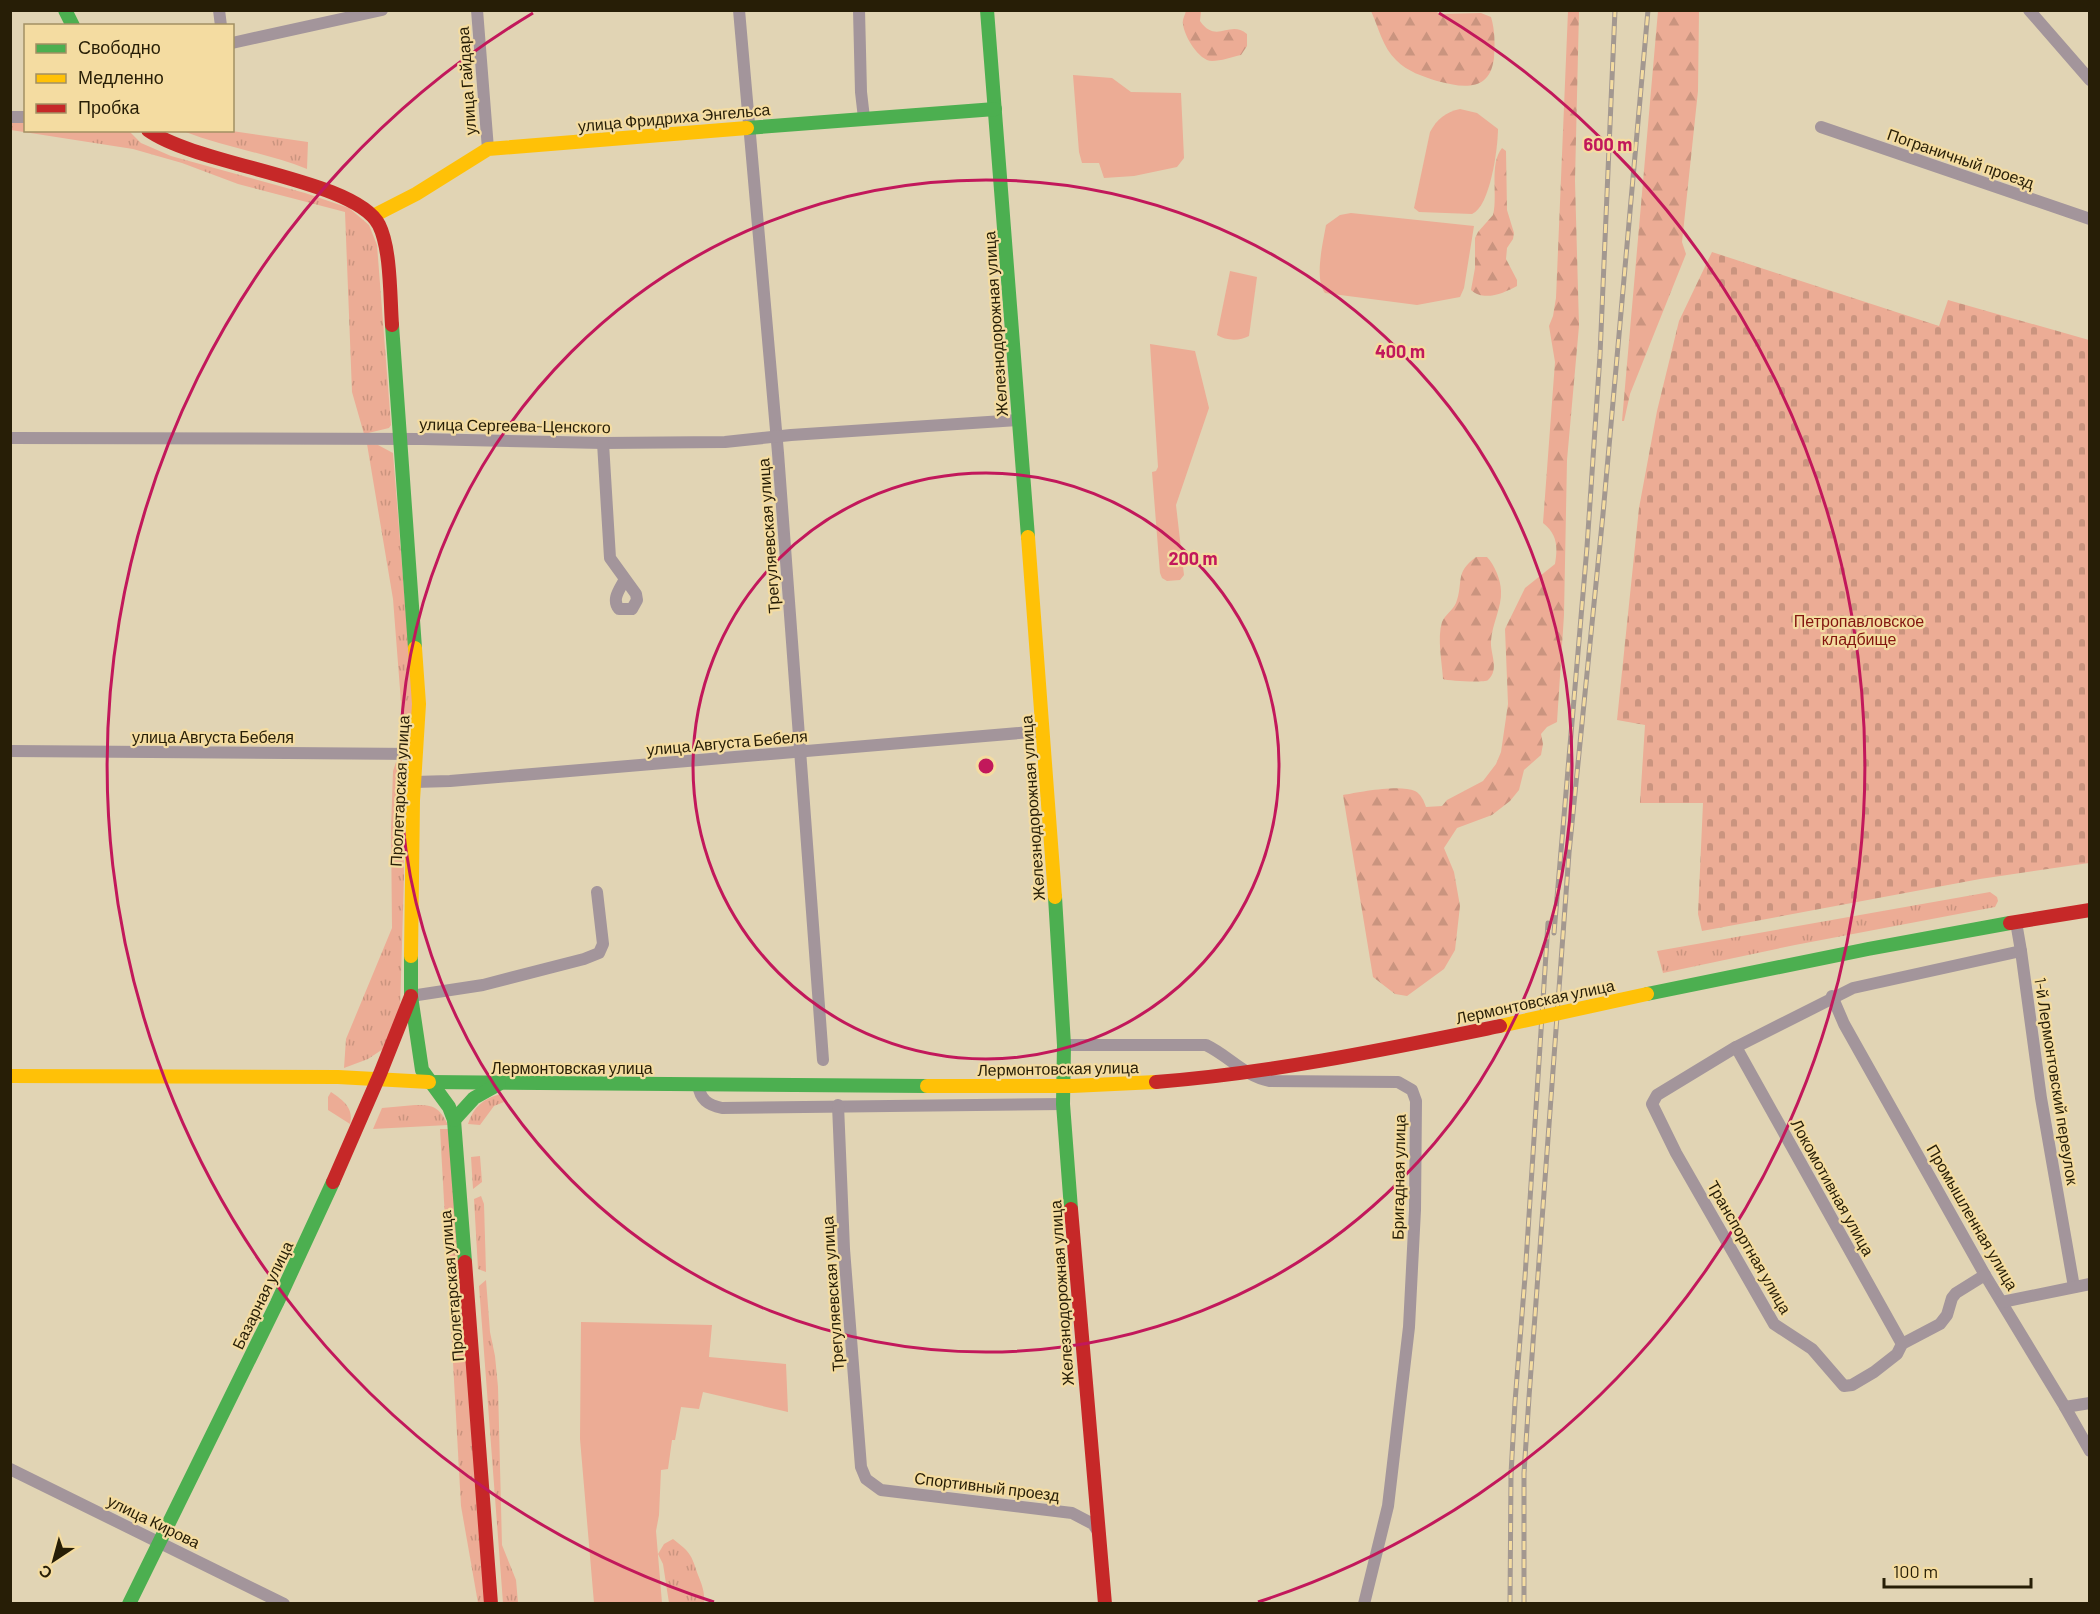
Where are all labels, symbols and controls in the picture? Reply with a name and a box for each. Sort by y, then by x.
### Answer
legend [24,24,234,132]
street label: улица Гайдара [453,26,479,136]
text: Свободно [78,36,161,58]
text: Медленно [78,66,164,88]
text: Пробка [78,96,141,118]
street label: улица Фридриха Энгельса [577,99,771,135]
street label: Пограничный проезд [1885,124,2037,192]
text: 600 m [1584,133,1632,155]
street label: Железнодорожная улица [979,231,1011,417]
text: 400 m [1375,340,1425,362]
street label: улица Сергеева-Ценского [419,414,611,436]
street label: Трегуляевская улица [753,458,783,614]
text: 200 m [1168,547,1218,569]
park label: Петропавловское кладбище [1794,611,1924,648]
street label: Пролетарская улица [386,715,412,867]
street label: Железнодорожная улица [1016,715,1048,901]
street label: улица Августа Бебеля [646,725,808,759]
street label: улица Августа Бебеля [132,727,294,746]
centre of rings [976,756,996,776]
street label: Лермонтовская улица [1454,975,1616,1027]
street label: 1-й Лермонтовский переулок [2031,976,2083,1187]
street label: Лермонтовская улица [977,1057,1139,1079]
street label: Лермонтовская улица [491,1058,653,1077]
street label: Бригадная улица [1387,1114,1409,1240]
street label: Локомотивная улица [1788,1115,1879,1259]
street label: Промышленная улица [1923,1141,2023,1293]
street label: Транспортная улица [1704,1177,1796,1317]
street label: Железнодорожная улица [1045,1200,1077,1386]
street label: Пролетарская улица [435,1210,467,1362]
street label: Трегуляевская улица [817,1216,847,1372]
street label: Базарная улица [228,1238,296,1352]
street label: Спортивный проезд [913,1468,1061,1504]
street label: улица Кирова [105,1490,203,1552]
north arrow [24,1530,84,1590]
scale bar [1884,1551,2031,1589]
text: 100 m [1893,1560,1938,1582]
text: С [34,1561,55,1584]

